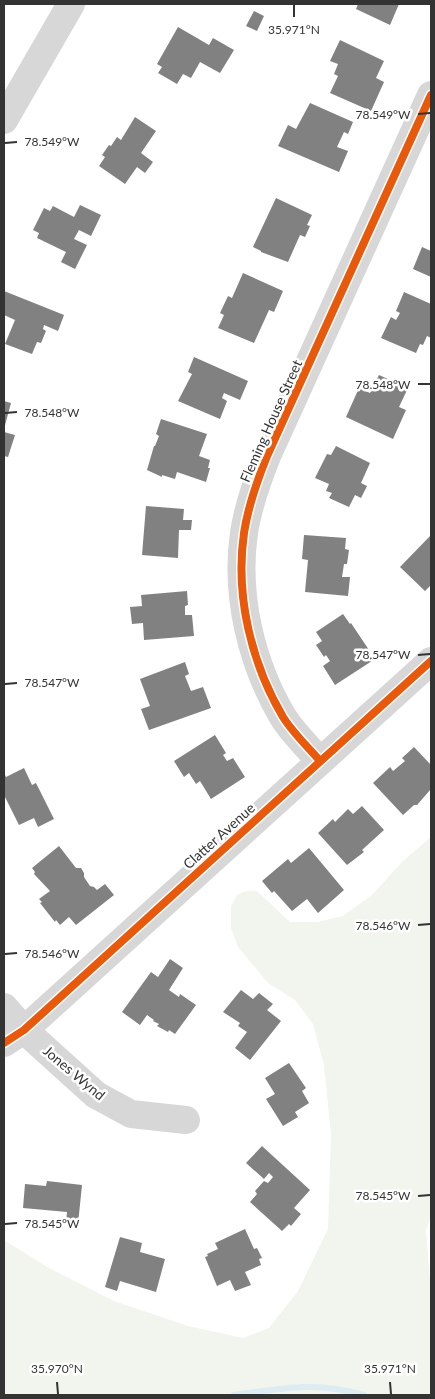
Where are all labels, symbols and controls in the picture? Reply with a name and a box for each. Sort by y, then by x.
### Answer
text: 35.971°N [268,22,320,37]
text: 78.549°W [355,107,411,122]
text: 78.549°W [24,134,80,149]
street label: Fleming House Street [236,357,305,485]
text: 78.548°W [355,377,411,392]
text: 78.548°W [24,405,80,420]
text: 78.547°W [355,647,411,662]
text: 78.547°W [24,675,80,690]
street label: Clatter Avenue [179,799,258,872]
text: 78.546°W [355,918,411,933]
text: 78.546°W [24,946,80,961]
street label: Jones Wynd [40,1042,109,1103]
text: 78.545°W [355,1188,411,1203]
text: 78.545°W [24,1216,80,1231]
text: 35.970°N [31,1361,83,1376]
text: 35.971°N [364,1361,416,1376]

